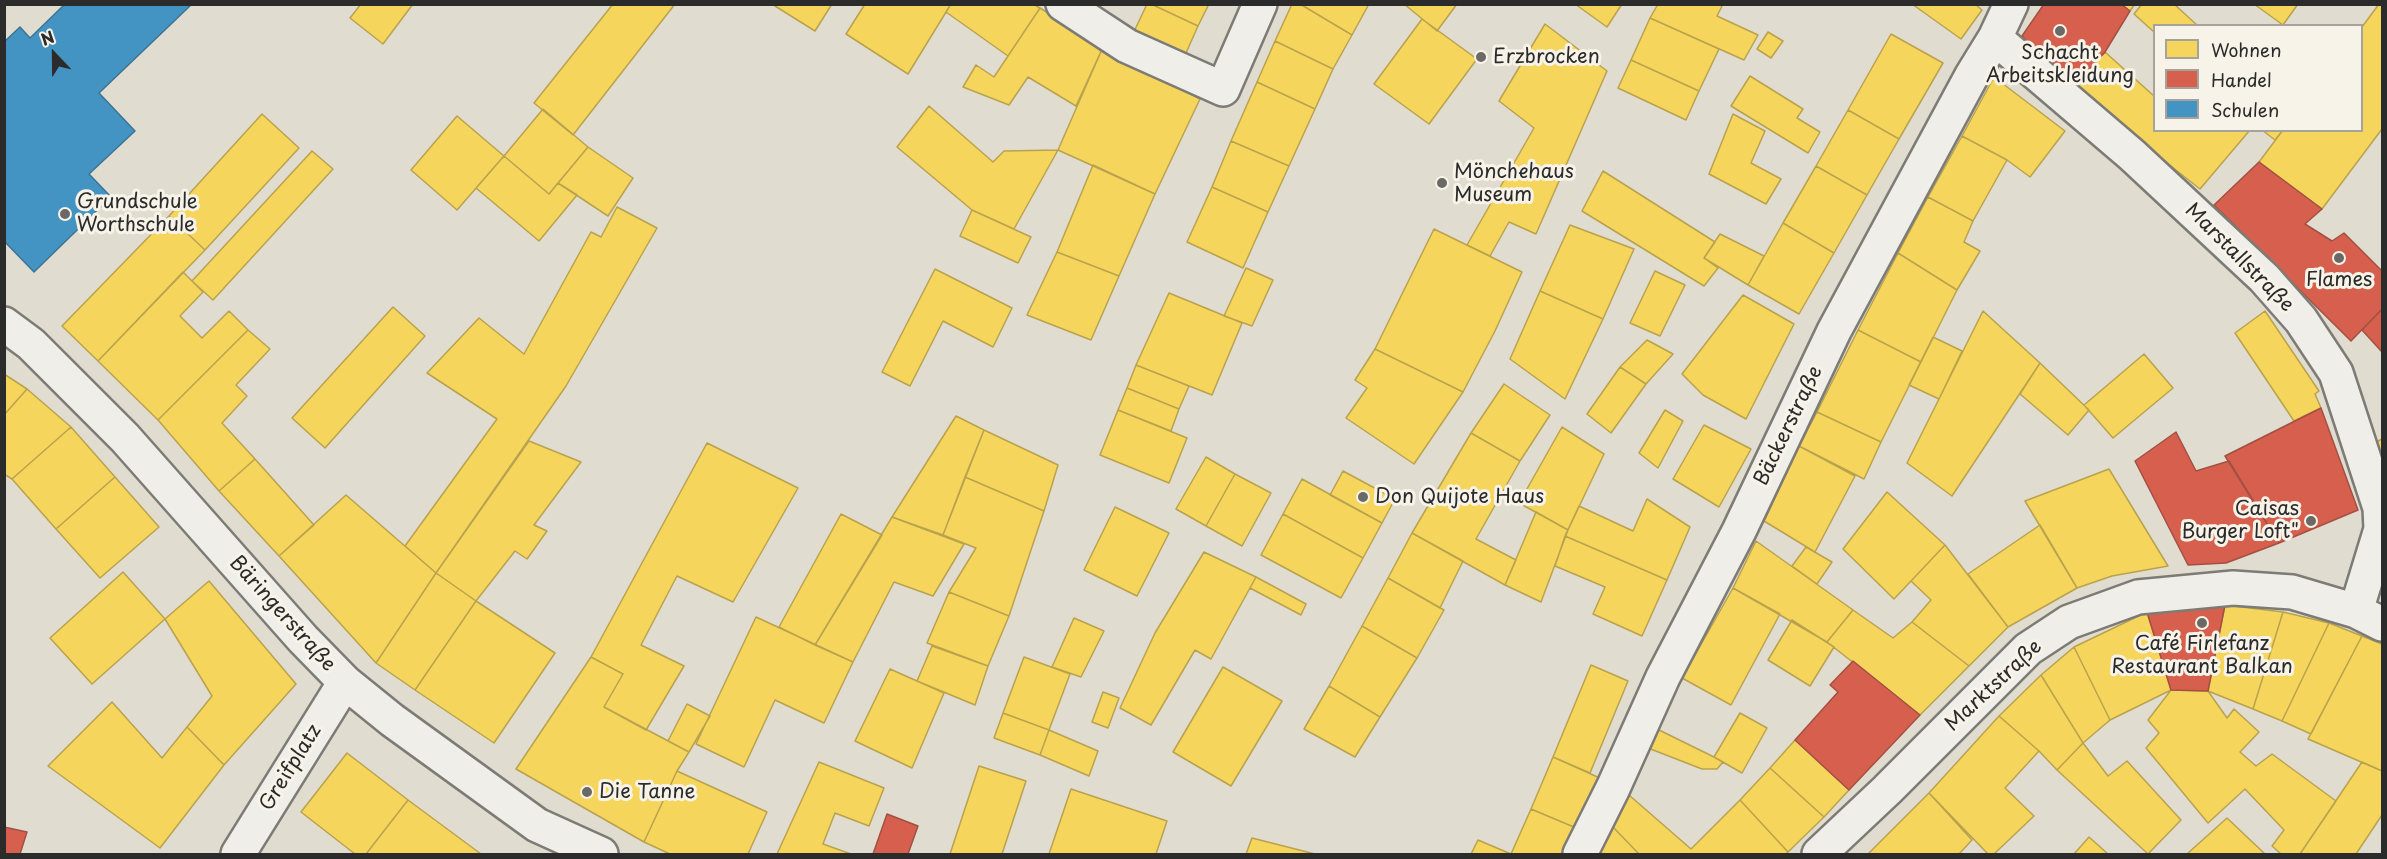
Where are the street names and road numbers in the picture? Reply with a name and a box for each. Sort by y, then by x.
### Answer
street label: Marstallstraße [2180,199,2298,317]
street label: Bäckerstraße [1750,362,1828,490]
street label: Bäringerstraße [224,551,340,677]
street label: Marktstraße [1941,635,2047,737]
street label: Greifplatz [255,720,327,816]

